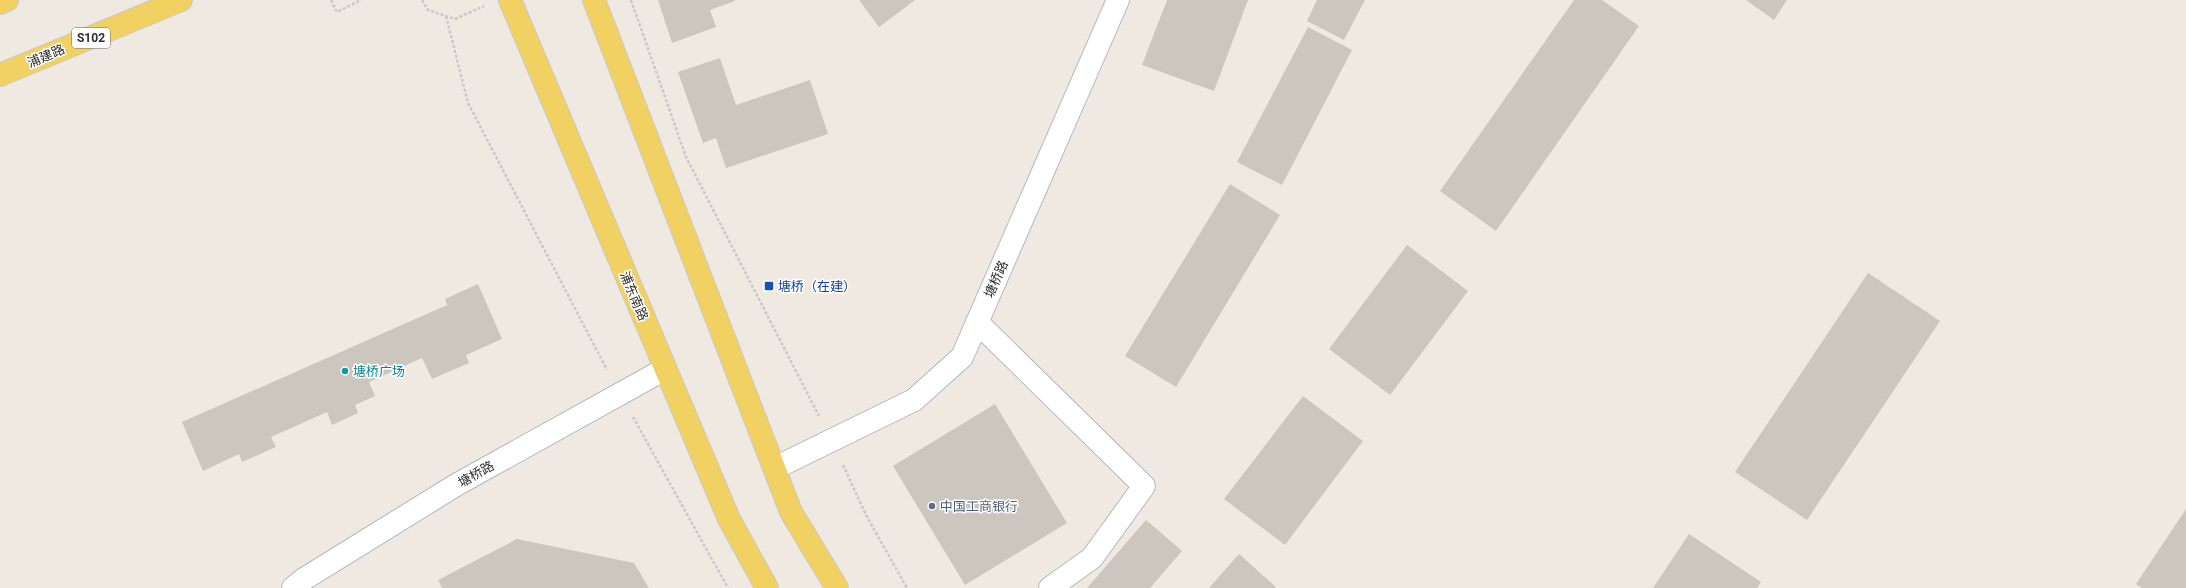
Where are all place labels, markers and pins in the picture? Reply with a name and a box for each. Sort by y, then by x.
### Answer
place label: 塘桥（在建） [778,279,856,294]
marker: 塘桥（在建） [763,280,775,292]
place label: 塘桥广场 [353,364,405,379]
marker: 塘桥广场 [340,366,350,376]
place label: 中国工商银行 [940,499,1018,514]
marker: 中国工商银行 [927,501,937,511]

